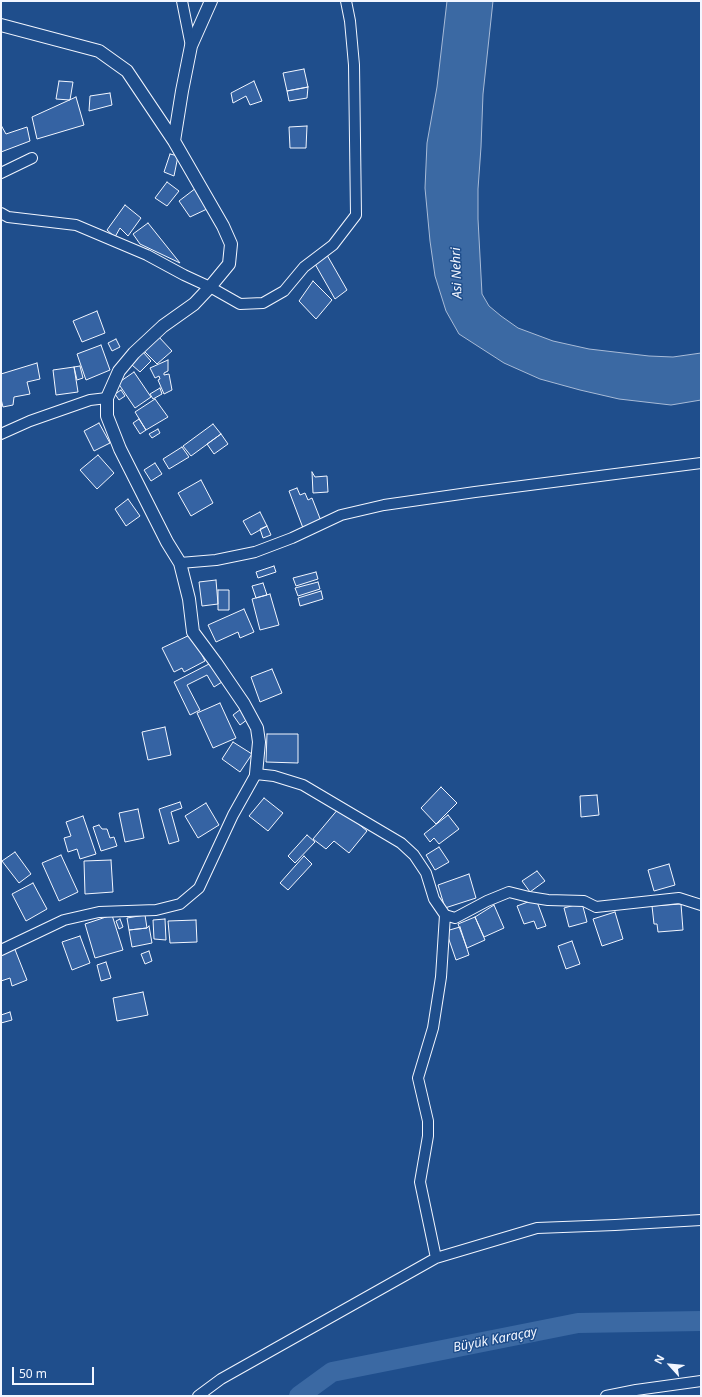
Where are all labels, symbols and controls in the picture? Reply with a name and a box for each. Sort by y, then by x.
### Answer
water label: Asi Nehri [448,247,466,299]
water label: Büyük Karaçay [452,1324,538,1356]
north arrow [650,1345,690,1385]
text: N [650,1352,668,1367]
scale bar [14,1359,96,1385]
text: 50 m [19,1365,47,1382]

